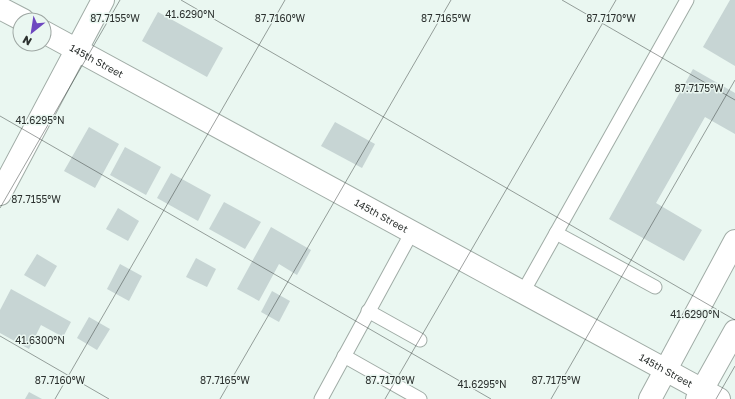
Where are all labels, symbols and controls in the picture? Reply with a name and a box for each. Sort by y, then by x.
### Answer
text: 41.6290°N [165,8,215,20]
north arrow [12,12,52,52]
text: 87.7155°W [90,12,140,24]
text: 87.7160°W [255,12,306,24]
text: 87.7165°W [421,12,471,24]
text: 87.7170°W [586,12,636,24]
text: N [20,33,34,49]
street label: 145th Street [68,41,126,80]
text: 87.7175°W [674,82,724,94]
text: 41.6295°N [15,114,65,126]
text: 87.7155°W [11,193,61,205]
street label: 145th Street [353,196,410,235]
text: 41.6290°N [670,308,720,320]
text: 41.6300°N [15,334,65,346]
street label: 145th Street [637,351,695,390]
text: 87.7160°W [35,374,86,386]
text: 87.7165°W [200,374,250,386]
text: 87.7170°W [365,374,415,386]
text: 87.7175°W [531,374,581,386]
text: 41.6295°N [457,378,507,390]

